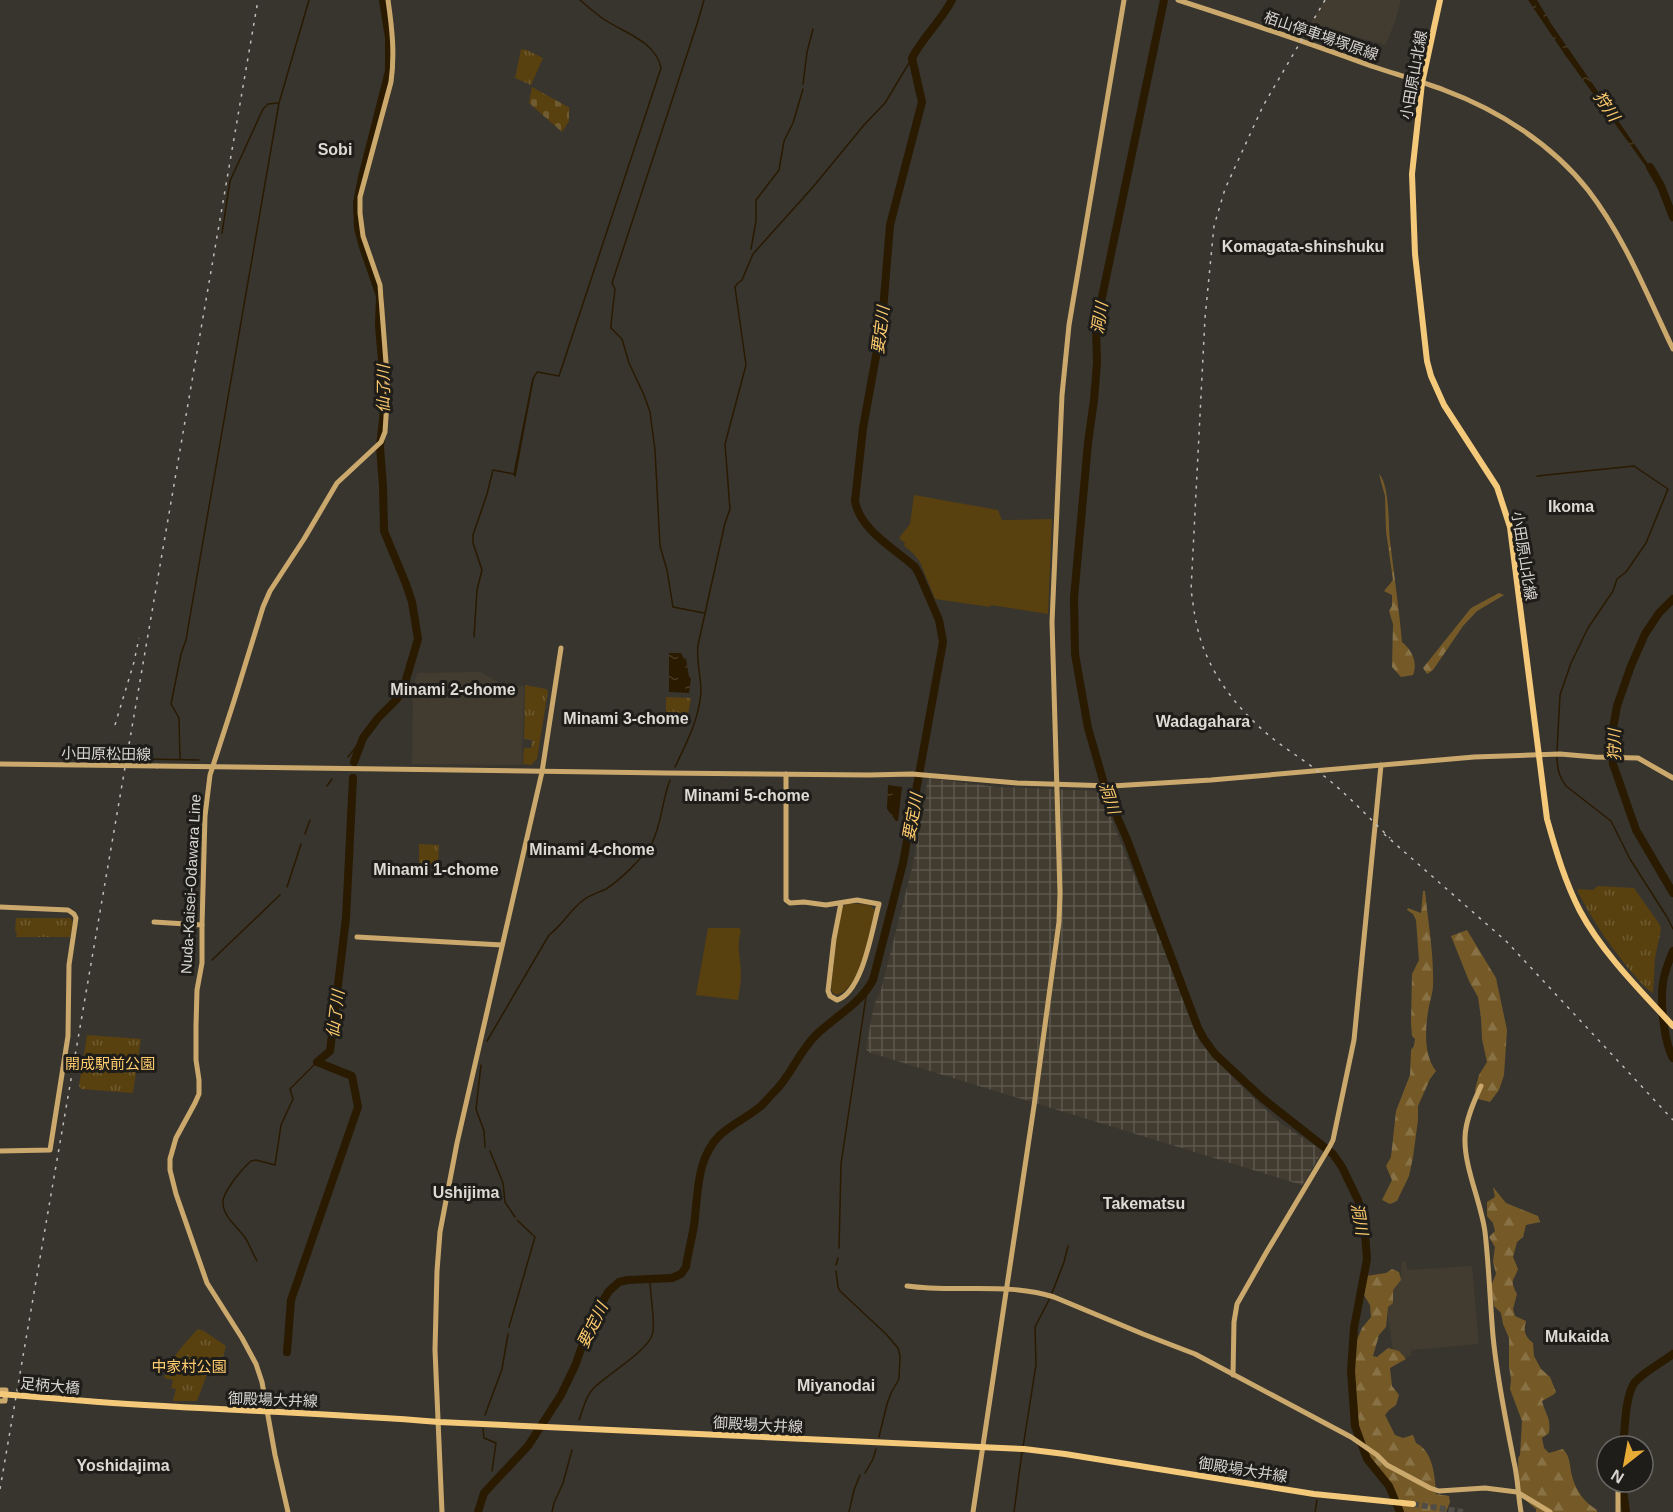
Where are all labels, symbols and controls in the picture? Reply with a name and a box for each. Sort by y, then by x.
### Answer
street label: 栢山停車場塚原線 [1262,8,1381,63]
street label: 小田原山北線 [1397,29,1430,121]
water label: 狩川 [1590,88,1624,126]
district label: Sobi [318,141,352,158]
district label: Komagata-shinshuku [1222,238,1384,255]
water label: 洞川 [1089,299,1111,335]
water label: 要定川 [869,303,892,355]
water label: 仙了川 [375,363,392,413]
district label: Ikoma [1548,498,1594,515]
street label: 小田原山北線 [1509,510,1540,602]
district label: Minami 2-chome [390,681,516,698]
district label: Minami 3-chome [563,710,689,727]
district label: Wadagahara [1156,713,1250,730]
water label: 狩川 [1606,727,1623,761]
street label: 小田原松田線 [61,744,151,763]
water label: 洞川 [1096,780,1123,818]
district label: Minami 5-chome [684,787,810,804]
water label: 要定川 [900,790,925,842]
street label: Nuda-Kaisei-Odawara Line [177,794,204,974]
district label: Minami 4-chome [529,841,655,858]
district label: Minami 1-chome [373,861,499,878]
water label: 仙了川 [324,987,347,1039]
park label: 開成駅前公園 [65,1055,155,1072]
district label: Ushijima [433,1184,499,1201]
district label: Takematsu [1103,1195,1185,1212]
water label: 洞川 [1348,1202,1371,1238]
water label: 要定川 [574,1298,611,1351]
district label: Mukaida [1545,1328,1609,1345]
park label: 中家村公園 [151,1358,227,1375]
street label: 足柄大橋 [19,1374,81,1397]
district label: Miyanodai [797,1377,875,1394]
street label: 御殿場大井線 [228,1389,318,1410]
street label: 御殿場大井線 [713,1414,803,1435]
north arrow [1595,1434,1655,1494]
street label: 御殿場大井線 [1197,1454,1289,1485]
district label: Yoshidajima [76,1457,170,1474]
text: N [1608,1466,1627,1487]

